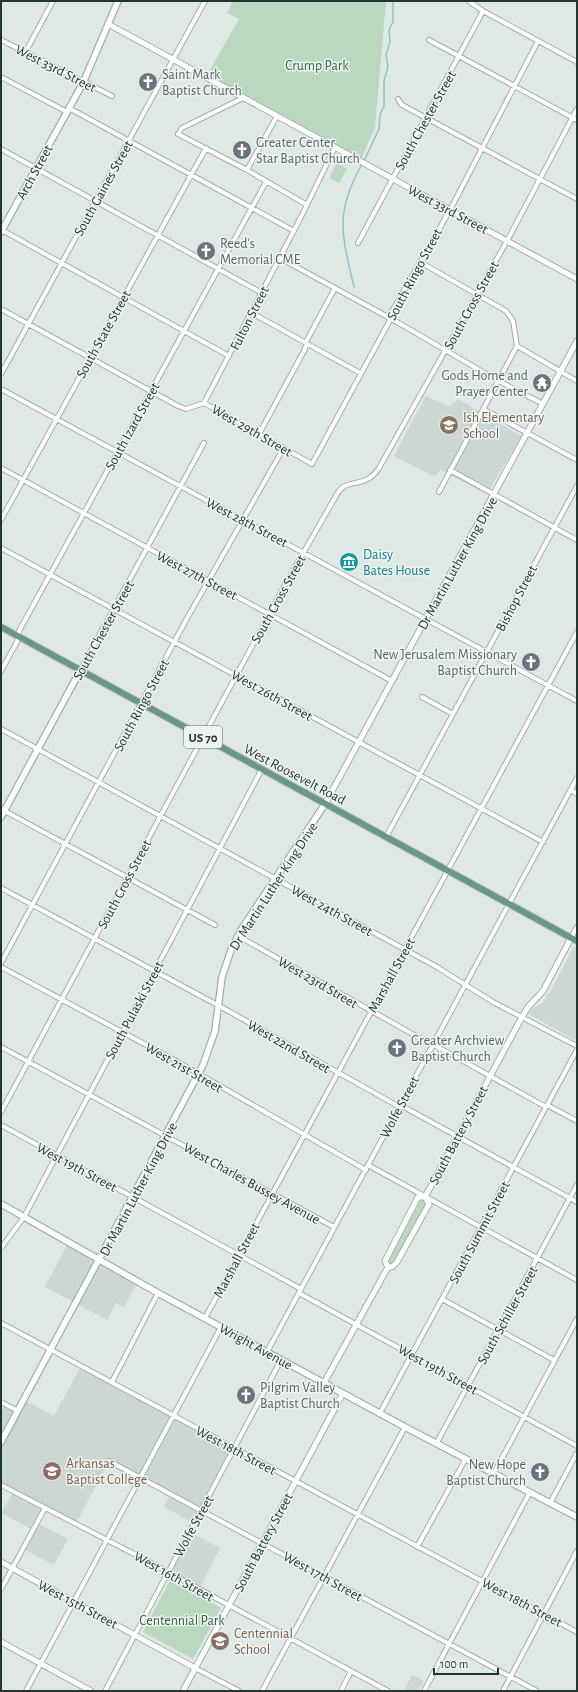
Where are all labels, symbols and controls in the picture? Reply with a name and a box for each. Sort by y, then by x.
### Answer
street label: West 33rd Street [13,42,99,96]
park label: Crump Park [285,59,349,73]
place label: Saint Mark Baptist Church [162,68,242,98]
street label: South Chester Street [393,68,459,172]
church icon: Saint Mark Baptist Church [137,71,159,93]
place label: Greater Center Star Baptist Church [256,136,360,166]
street label: South Gaines Street [72,138,136,239]
church icon: Greater Center Star Baptist Church [231,139,253,161]
street label: Arch Street [14,142,56,202]
street label: West 33rd Street [405,183,491,237]
street label: South Ringo Street [385,226,445,323]
place label: Reed's Memorial CME [220,237,301,267]
church icon: Reed's Memorial CME [195,240,217,262]
street label: South Cross Street [442,259,502,352]
street label: Fulton Street [228,284,272,353]
street label: South State Street [74,288,134,381]
place label: Gods Home and Prayer Center [441,369,528,399]
temple icon: Gods Home and Prayer Center [531,372,553,394]
street label: South Izard Street [103,380,163,472]
street label: West 29th Street [209,402,295,460]
place label: Ish Elementary School [463,411,544,441]
school or university icon: Ish Elementary School [438,414,460,436]
street label: West 28th Street [203,495,290,551]
street label: Dr Martin Luther King Drive [416,495,500,632]
place label: Daisy Bates House [363,548,430,578]
street label: West 27th Street [154,549,240,603]
museum icon: Daisy Bates House [338,551,360,573]
street label: South Cross Street [249,553,309,646]
street label: Bishop Street [494,563,540,634]
street label: South Chester Street [71,578,137,682]
place label: New Jerusalem Missionary Baptist Church [373,648,517,678]
church icon: New Jerusalem Missionary Baptist Church [520,651,542,673]
street label: South Ringo Street [112,657,172,754]
street label: West 26th Street [229,668,315,724]
road number: US 70 [184,726,222,748]
street label: West Roosevelt Road [241,742,348,808]
street label: Dr Martin Luther King Drive [227,820,320,953]
street label: South Cross Street [96,837,154,931]
street label: West 24th Street [289,883,375,939]
street label: Marshall Street [366,935,418,1015]
street label: West 23rd Street [275,954,360,1012]
street label: South Pulaski Street [103,959,167,1062]
street label: West 22nd Street [245,1018,333,1076]
place label: Greater Archview Baptist Church [411,1034,505,1064]
church icon: Greater Archview Baptist Church [386,1037,408,1059]
street label: West 21st Street [143,1040,225,1096]
street label: Wolfe Street [378,1074,422,1141]
street label: South Battery Street [427,1083,491,1187]
street label: Dr Martin Luther King Drive [98,1120,180,1259]
street label: West Charles Bussey Avenue [181,1140,322,1227]
street label: West 19th Street [34,1141,119,1195]
street label: South Summit Street [447,1179,513,1286]
street label: Marshall Street [211,1220,263,1300]
street label: South Schiller Street [475,1264,541,1367]
street label: Wright Avenue [217,1321,295,1373]
street label: West 19th Street [395,1342,480,1398]
place label: Pilgrim Valley Baptist Church [260,1381,340,1411]
church icon: Pilgrim Valley Baptist Church [235,1384,257,1406]
street label: West 18th Street [193,1424,278,1478]
place label: Arkansas Baptist College [66,1457,147,1487]
place label: New Hope Baptist Church [446,1458,526,1488]
school or university icon: Arkansas Baptist College [41,1460,63,1482]
church icon: New Hope Baptist Church [529,1461,551,1483]
street label: South Battery Street [232,1490,296,1594]
street label: Wolfe Street [171,1493,217,1560]
street label: West 16th Street [131,1549,216,1605]
street label: West 17th Street [281,1549,365,1605]
street label: West 18th Street [479,1576,564,1630]
street label: West 15th Street [35,1578,120,1632]
park label: Centennial Park [139,1614,225,1628]
place label: Centennial School [234,1627,293,1657]
school or university icon: Centennial School [209,1630,231,1652]
scale bar [434,1650,498,1676]
text: 100 m [440,1658,468,1670]

